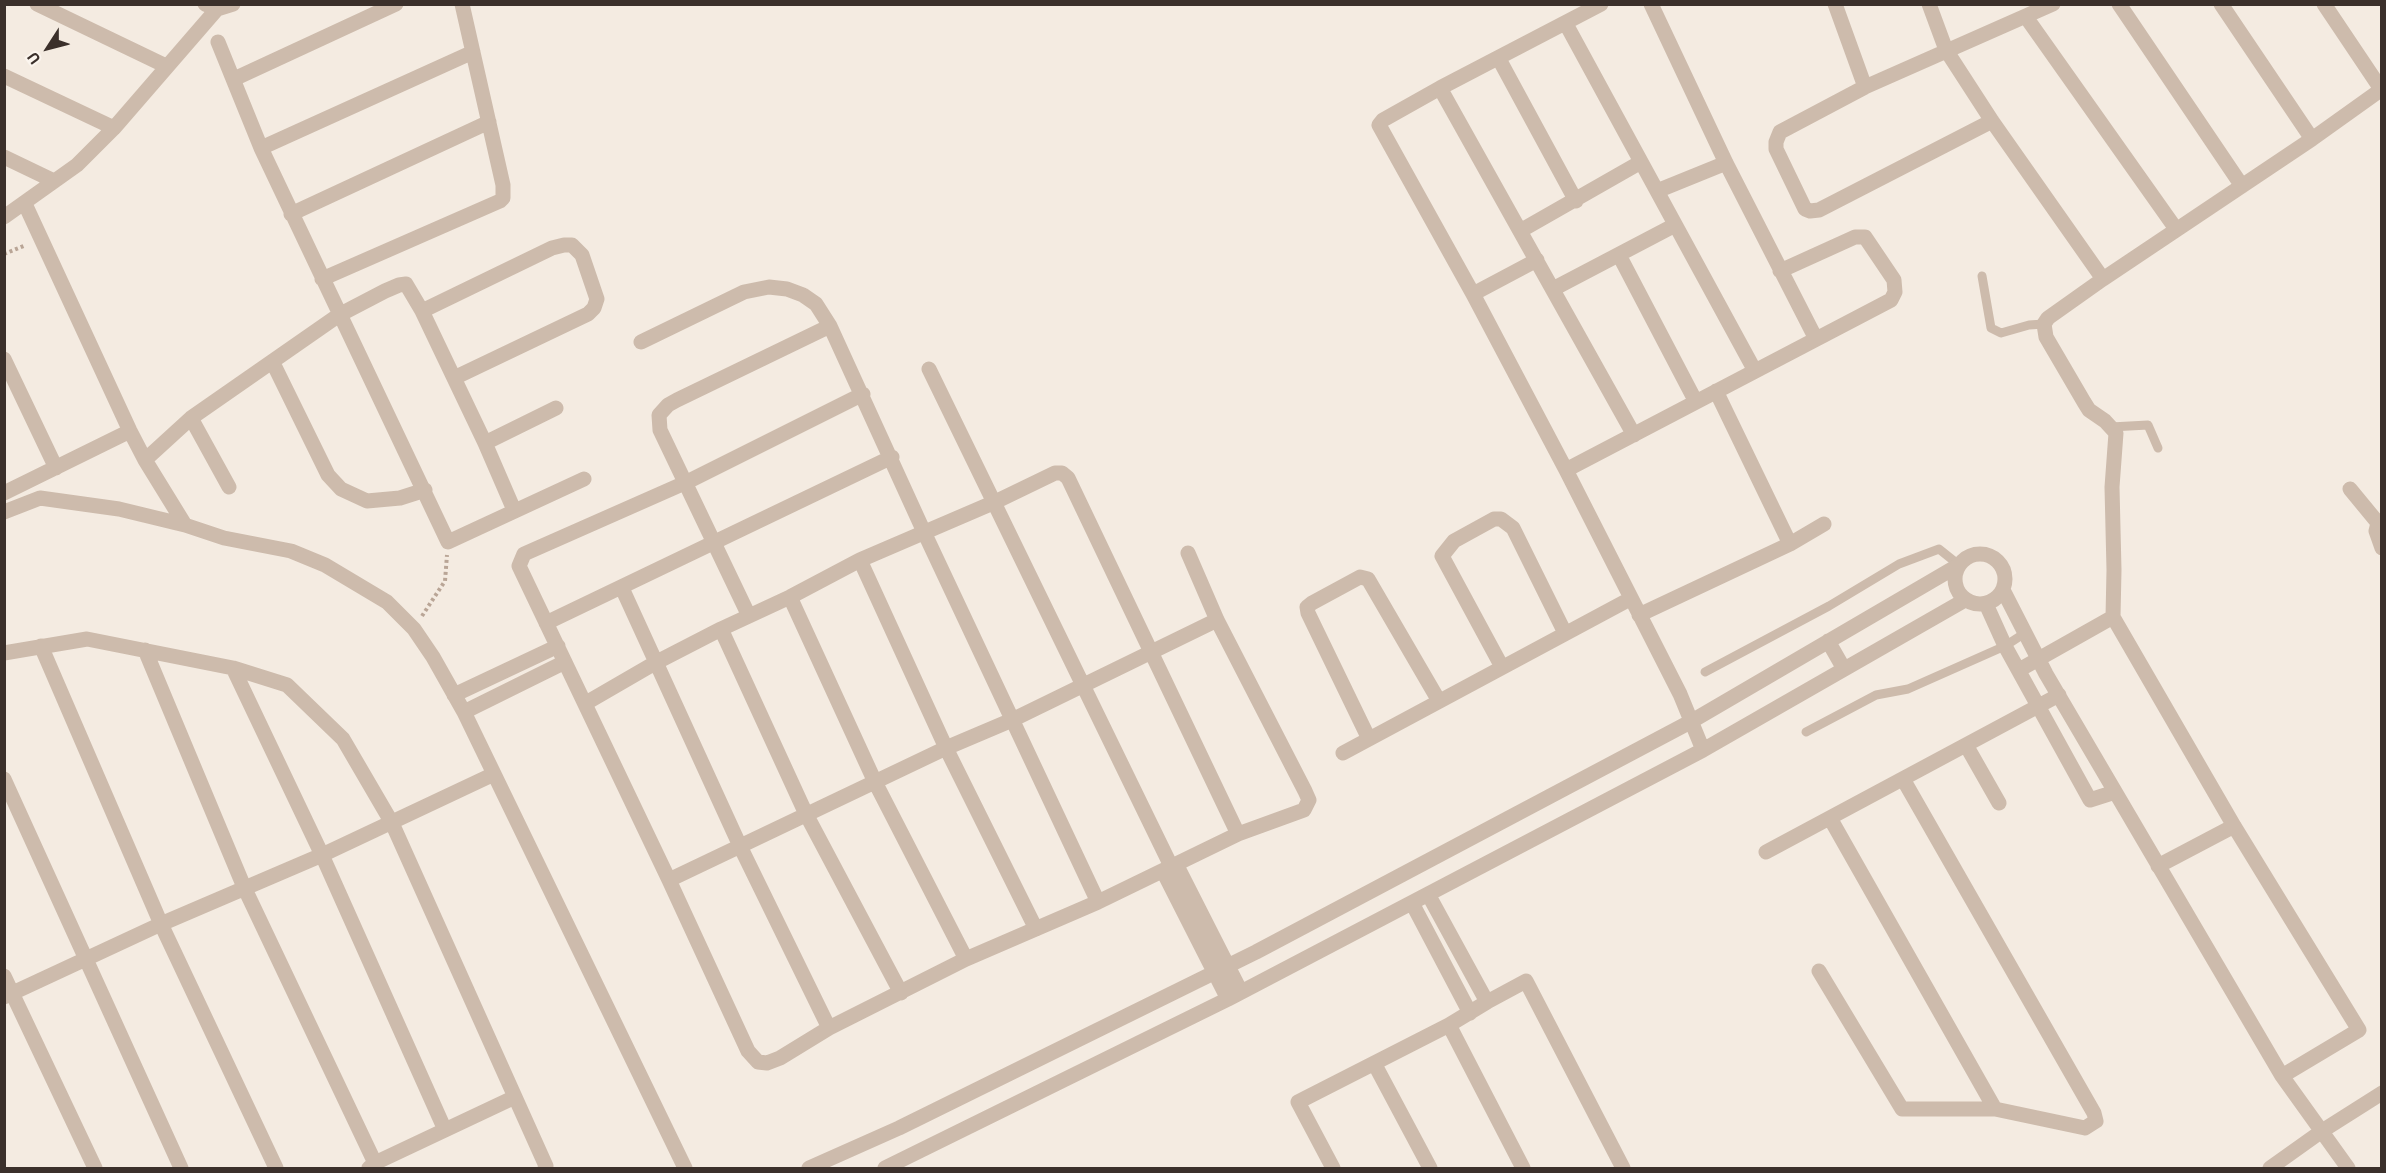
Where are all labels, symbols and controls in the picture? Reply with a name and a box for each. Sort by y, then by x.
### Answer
north arrow [18,18,78,78]
text: U [21,47,46,70]

